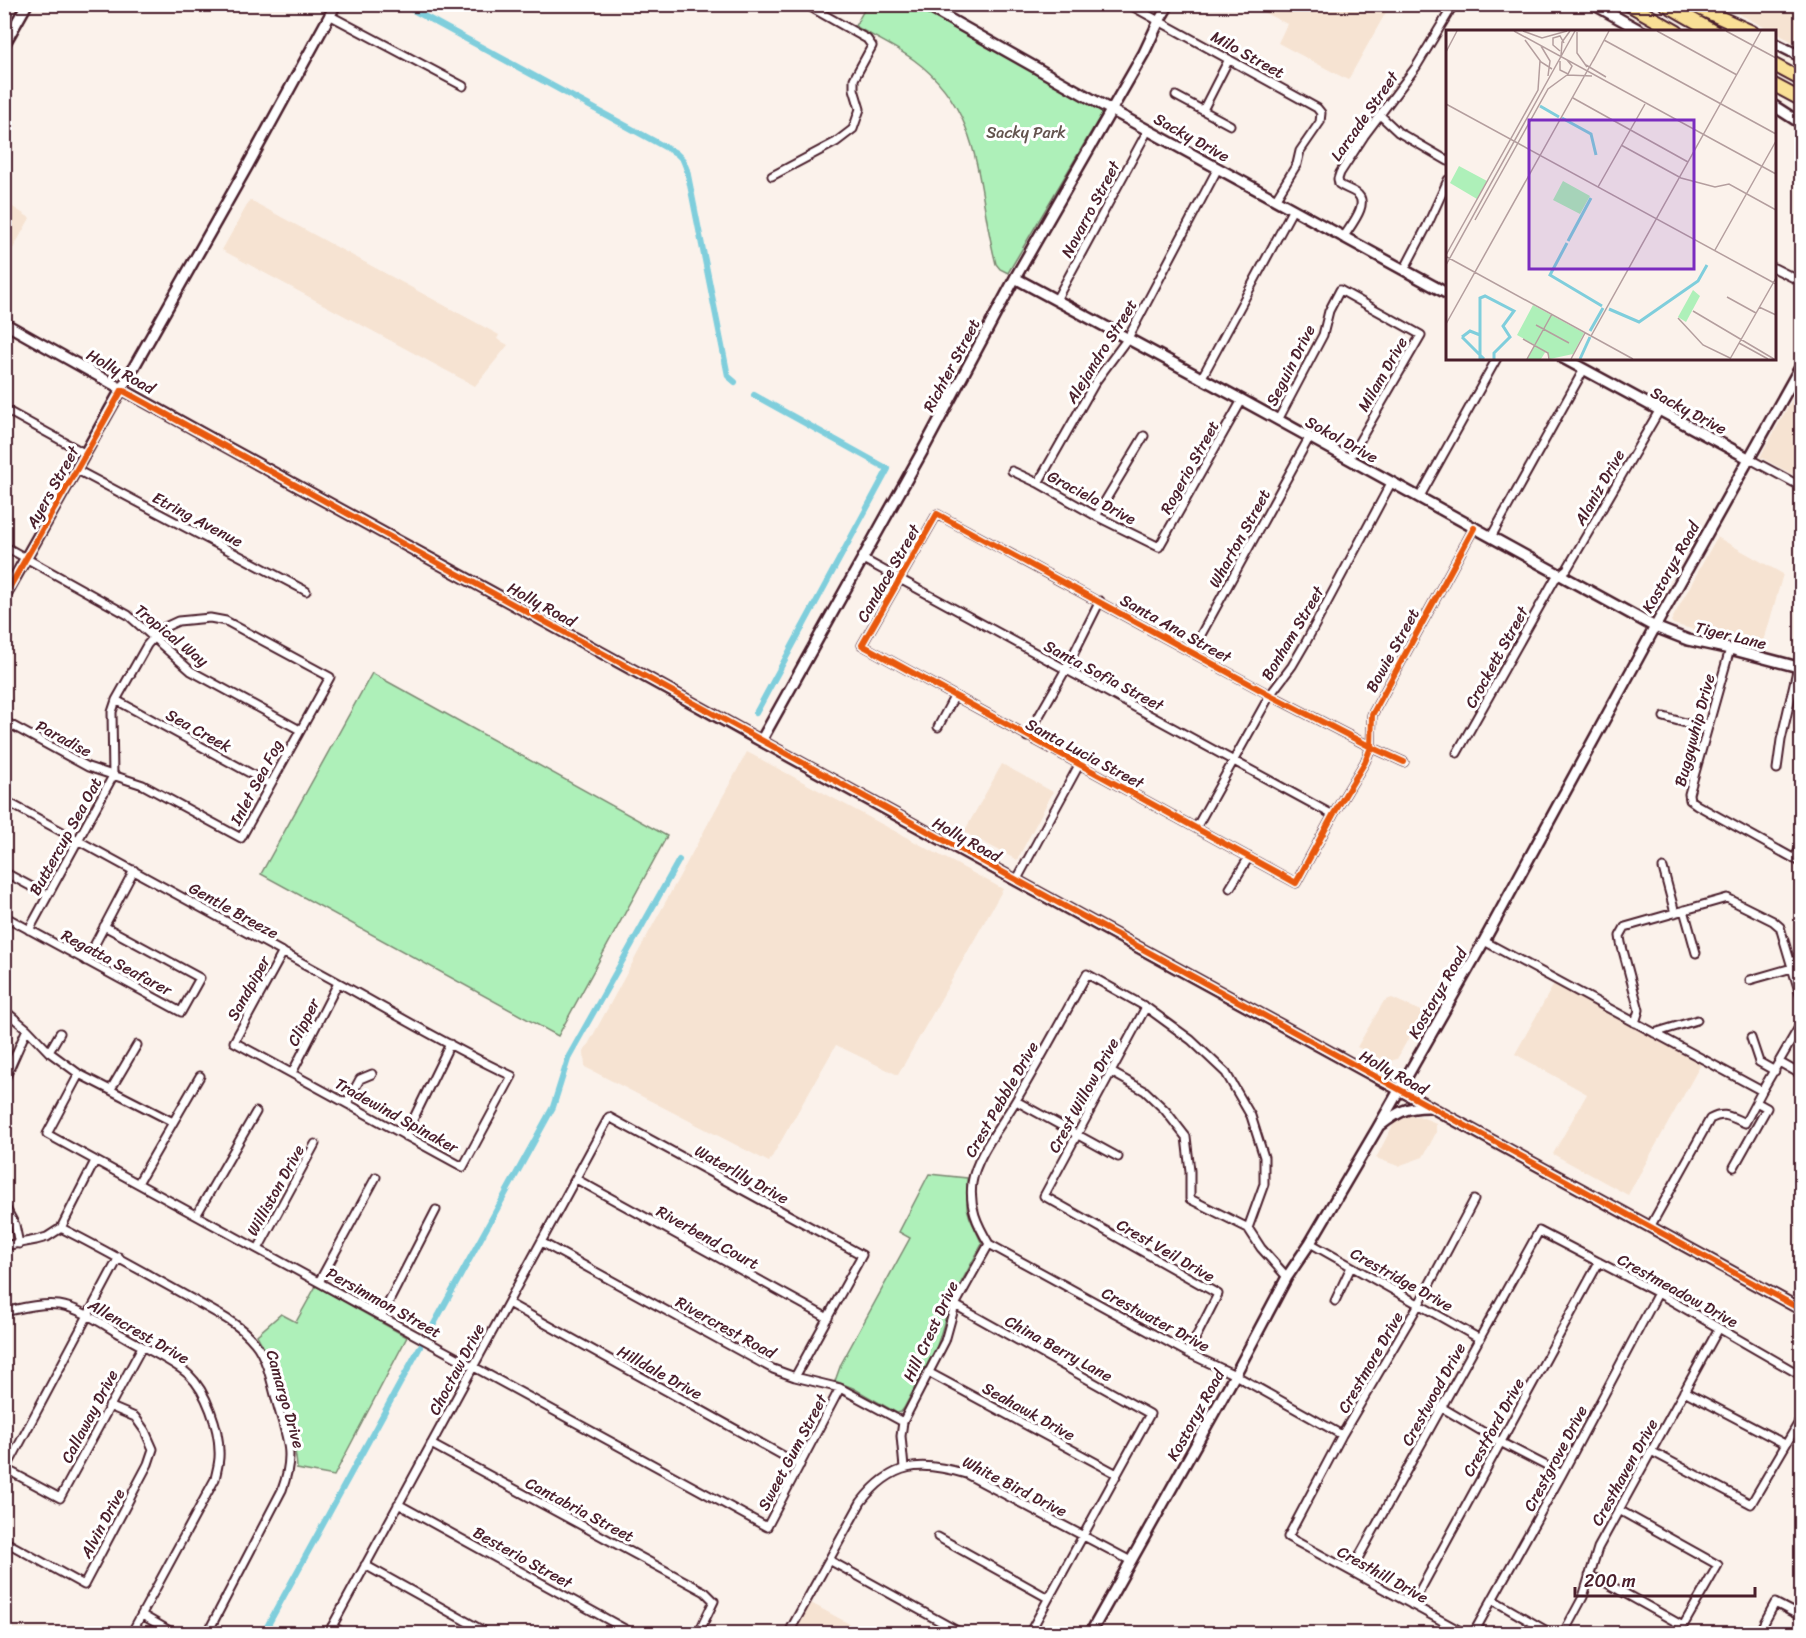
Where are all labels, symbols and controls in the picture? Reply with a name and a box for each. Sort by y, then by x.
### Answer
street label: Milo Street [1205,22,1290,87]
inset map [1446,30,1776,360]
street label: Larcade Street [1322,65,1407,168]
street label: Sacky Drive [1148,105,1235,170]
park label: Sacky Park [986,118,1066,147]
street label: Navarro Street [1053,155,1128,263]
street label: Alejandro Street [1057,293,1145,410]
street label: Richter Street [915,313,988,417]
street label: Seguin Drive [1257,319,1323,411]
street label: Milam Drive [1349,331,1416,417]
street label: Holly Road [81,341,162,403]
street label: Sacky Drive [1645,378,1732,443]
street label: Sokol Drive [1300,407,1384,471]
street label: Rogerio Street [1152,415,1227,519]
street label: Ayers Street [17,440,87,535]
street label: Alaniz Drive [1565,444,1633,532]
street label: Graciela Drive [1042,462,1142,533]
street label: Etring Avenue [147,483,248,556]
street label: Wharton Street [1200,483,1279,593]
street label: Kostoryz Road [1633,515,1708,618]
street label: Candace Street [849,518,929,628]
street label: Holly Road [502,574,583,636]
street label: Bonham Street [1253,580,1332,686]
street label: Santa Ana Street [1115,586,1237,671]
street label: Tropical Way [128,596,216,675]
street label: Crockett Street [1456,600,1537,714]
street label: Bowie Street [1357,603,1428,698]
street label: Tiger Lane [1692,613,1770,658]
street label: Santa Sofia Street [1039,632,1169,720]
street label: Buggywhip Drive [1666,670,1723,790]
street label: Sea Creek [160,700,237,761]
street label: Santa Lucia Street [1020,710,1150,797]
street label: Paradise [30,712,97,765]
street label: Inlet Sea Fog [221,734,291,831]
street label: Buttercup Sea Oat [21,772,110,901]
street label: Holly Road [927,809,1008,871]
street label: Gentle Breeze [183,874,284,947]
street label: Regatta Seafarer [56,921,179,1005]
street label: Kostoryz Road [1400,941,1476,1044]
street label: Sandpiper [219,949,279,1026]
street label: Clipper [279,992,329,1051]
street label: Crest Willow Drive [1040,1032,1127,1158]
street label: Crest Pebble Drive [956,1036,1047,1163]
street label: Holly Road [1354,1042,1435,1104]
street label: Tradewind Spinaker [329,1069,465,1162]
street label: Waterlily Drive [689,1136,794,1212]
street label: Williston Drive [238,1139,313,1241]
street label: Riverbend Court [651,1197,765,1278]
street label: Crest Veil Drive [1111,1210,1221,1290]
street label: Crestridge Drive [1345,1239,1459,1320]
street label: Crestmeadow Drive [1612,1245,1744,1336]
street label: Persimmon Street [321,1259,447,1346]
street label: Hill Crest Drive [894,1276,967,1387]
street label: Crestwater Drive [1096,1279,1215,1360]
street label: Rivercrest Road [670,1288,783,1368]
street label: Allencrest Drive [82,1290,195,1372]
street label: Crestmore Drive [1329,1306,1411,1419]
street label: China Berry Lane [999,1307,1118,1390]
street label: Choctaw Drive [420,1318,493,1420]
street label: Hilldale Drive [612,1337,708,1408]
street label: Crestwood Drive [1393,1337,1474,1451]
street label: Camargo Drive [258,1346,313,1452]
street label: Kostoryz Road [1158,1363,1233,1466]
street label: Callaway Drive [52,1364,126,1468]
street label: Crestford Drive [1454,1372,1533,1482]
street label: Seahawk Drive [977,1374,1081,1449]
street label: Sweet Gum Street [749,1388,836,1516]
street label: Crestgrove Drive [1515,1400,1596,1517]
street label: Cresthaven Drive [1583,1413,1666,1531]
street label: White Bird Drive [957,1448,1072,1525]
street label: Cantabria Street [520,1468,640,1550]
street label: Alvin Drive [71,1483,133,1564]
street label: Besterio Street [468,1518,578,1597]
street label: Cresthill Drive [1332,1537,1434,1612]
scale bar [1575,1560,1755,1598]
text: 200 m [1584,1565,1636,1597]

